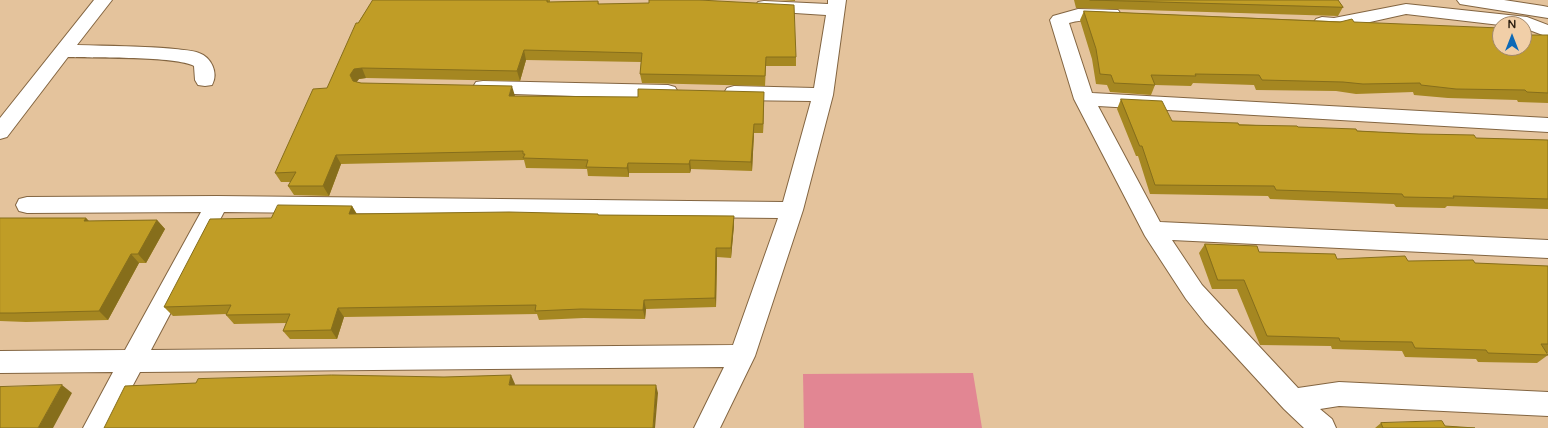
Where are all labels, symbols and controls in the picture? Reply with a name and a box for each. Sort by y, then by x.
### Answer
north arrow [1492,16,1532,56]
text: N [1508,18,1516,31]

